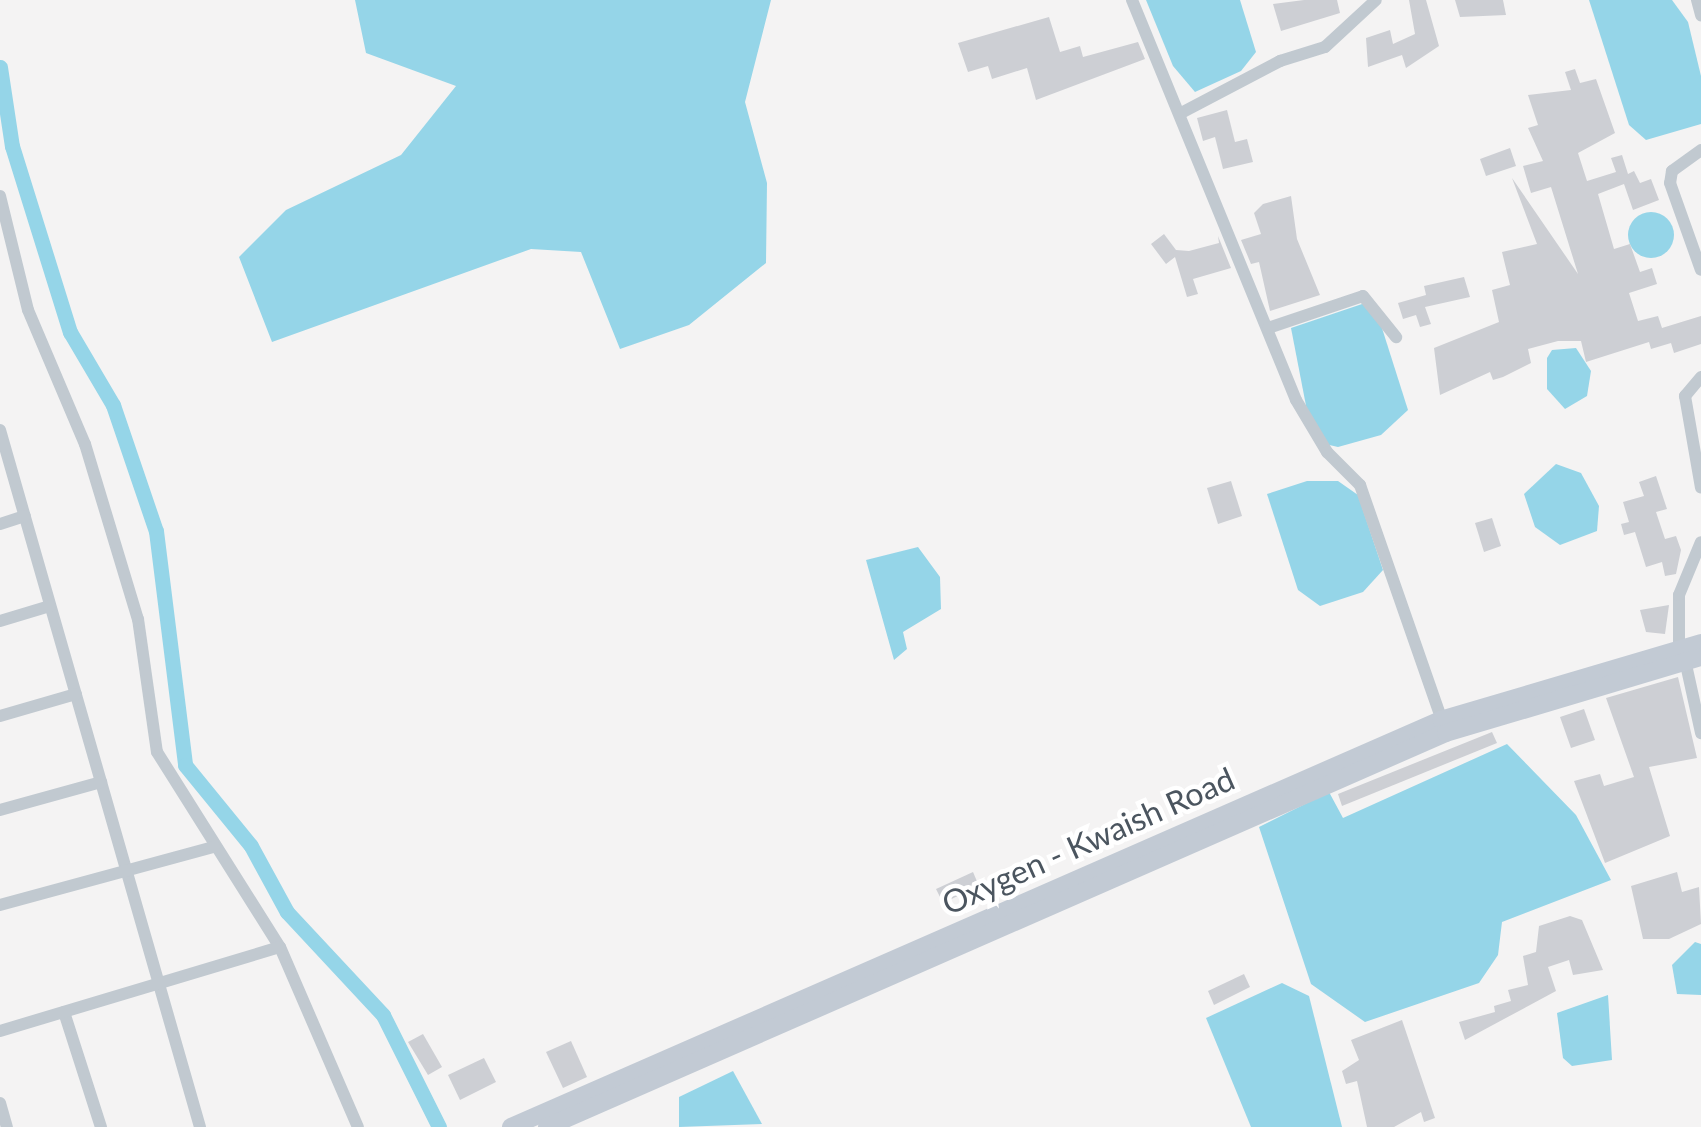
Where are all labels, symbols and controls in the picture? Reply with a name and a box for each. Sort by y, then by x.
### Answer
street label: Oxygen - Kwaish Road [936,759,1240,923]

